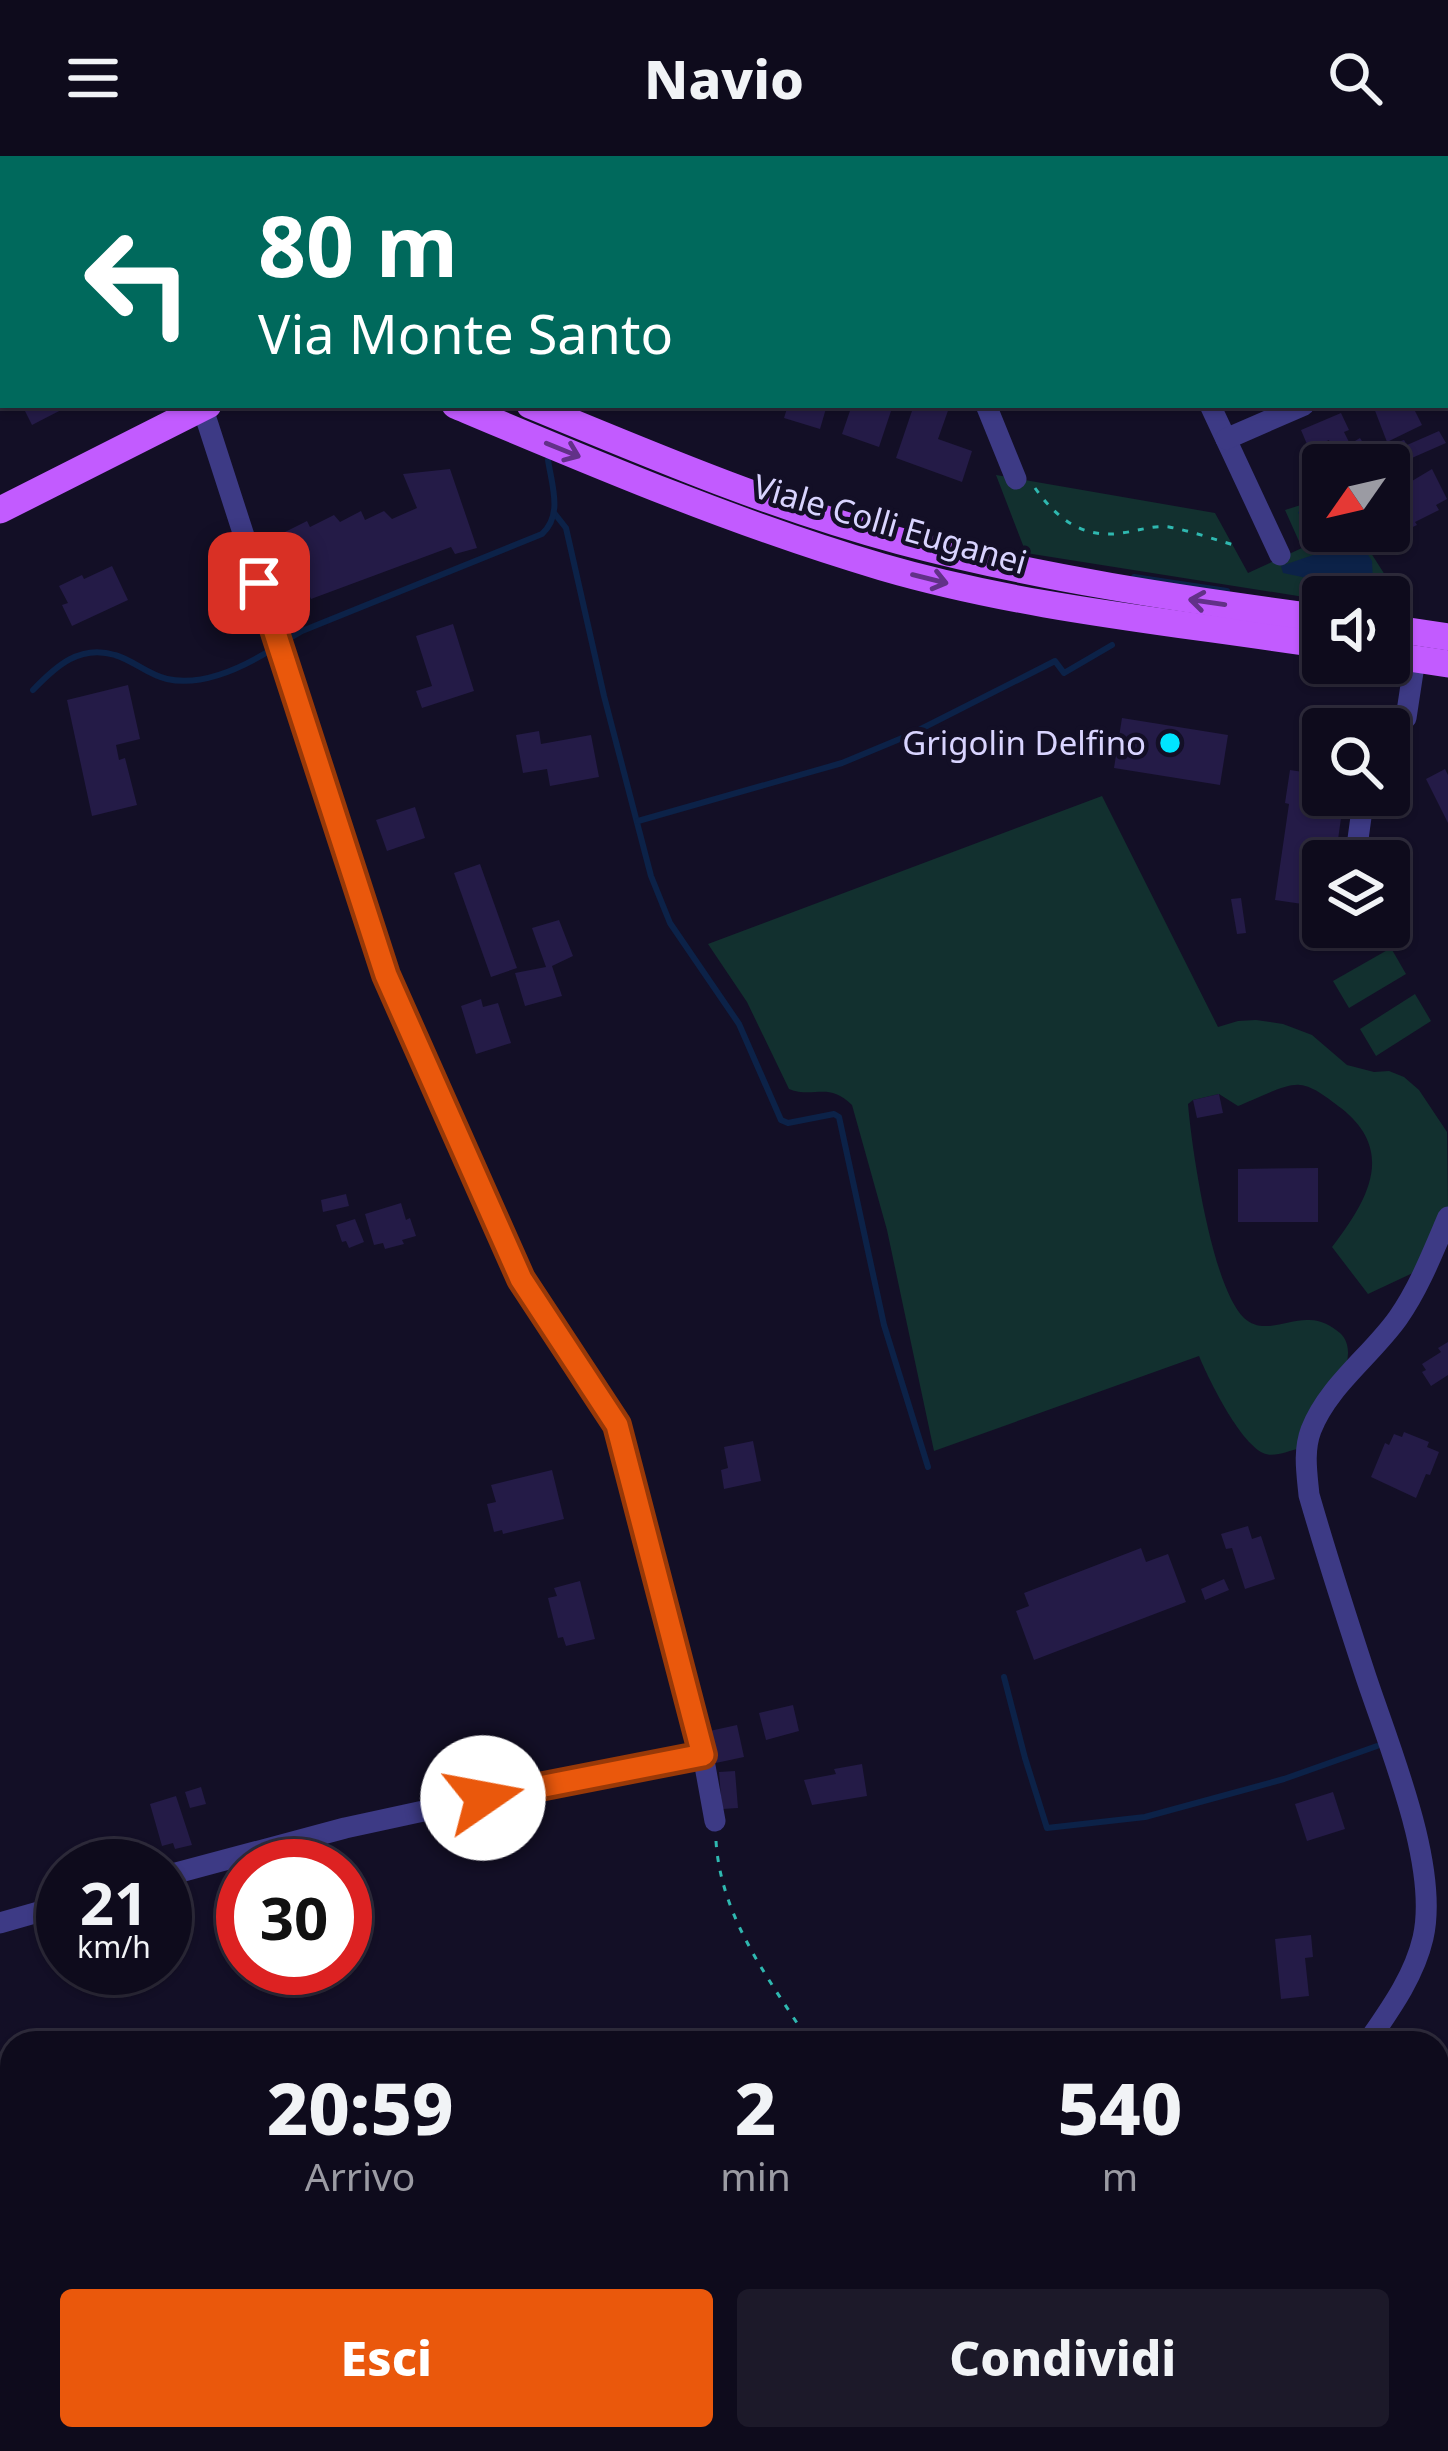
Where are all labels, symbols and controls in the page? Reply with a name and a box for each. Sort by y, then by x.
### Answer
text: Navio [644,41,804,115]
icon: menu [60,45,126,111]
icon: search [1322,45,1388,111]
text: 80 m [258,187,458,302]
icon: left [60,204,216,360]
text: Via Monte Santo [258,296,673,370]
one-way arrow [543,441,580,462]
north arrow [1302,444,1410,552]
map controls [1302,444,1410,948]
street label: Viale Colli Euganei [748,463,1032,584]
pin [208,532,310,634]
icon: arrive [226,550,292,616]
one-way arrow [911,569,949,591]
button: sound [1302,576,1410,684]
one-way arrow [1188,591,1227,613]
button: search [1302,708,1410,816]
place label: Grigolin Delfino [902,720,1146,765]
marker: Grigolin Delfino [1157,730,1183,756]
button: layers [1302,840,1410,948]
position arrow [420,1735,546,1861]
speed limit sign: 30 [216,1839,372,1995]
text: 21 [80,1861,148,1943]
text: km/h [77,1926,151,1967]
text: 20:59 [267,2058,454,2156]
text: 2 [735,2058,776,2156]
text: 540 [1058,2058,1182,2156]
text: Arrivo [305,2149,415,2202]
text: min [720,2149,791,2202]
text: m [1102,2149,1138,2202]
button: Esci [60,2289,713,2427]
button: Condividi [737,2289,1389,2427]

